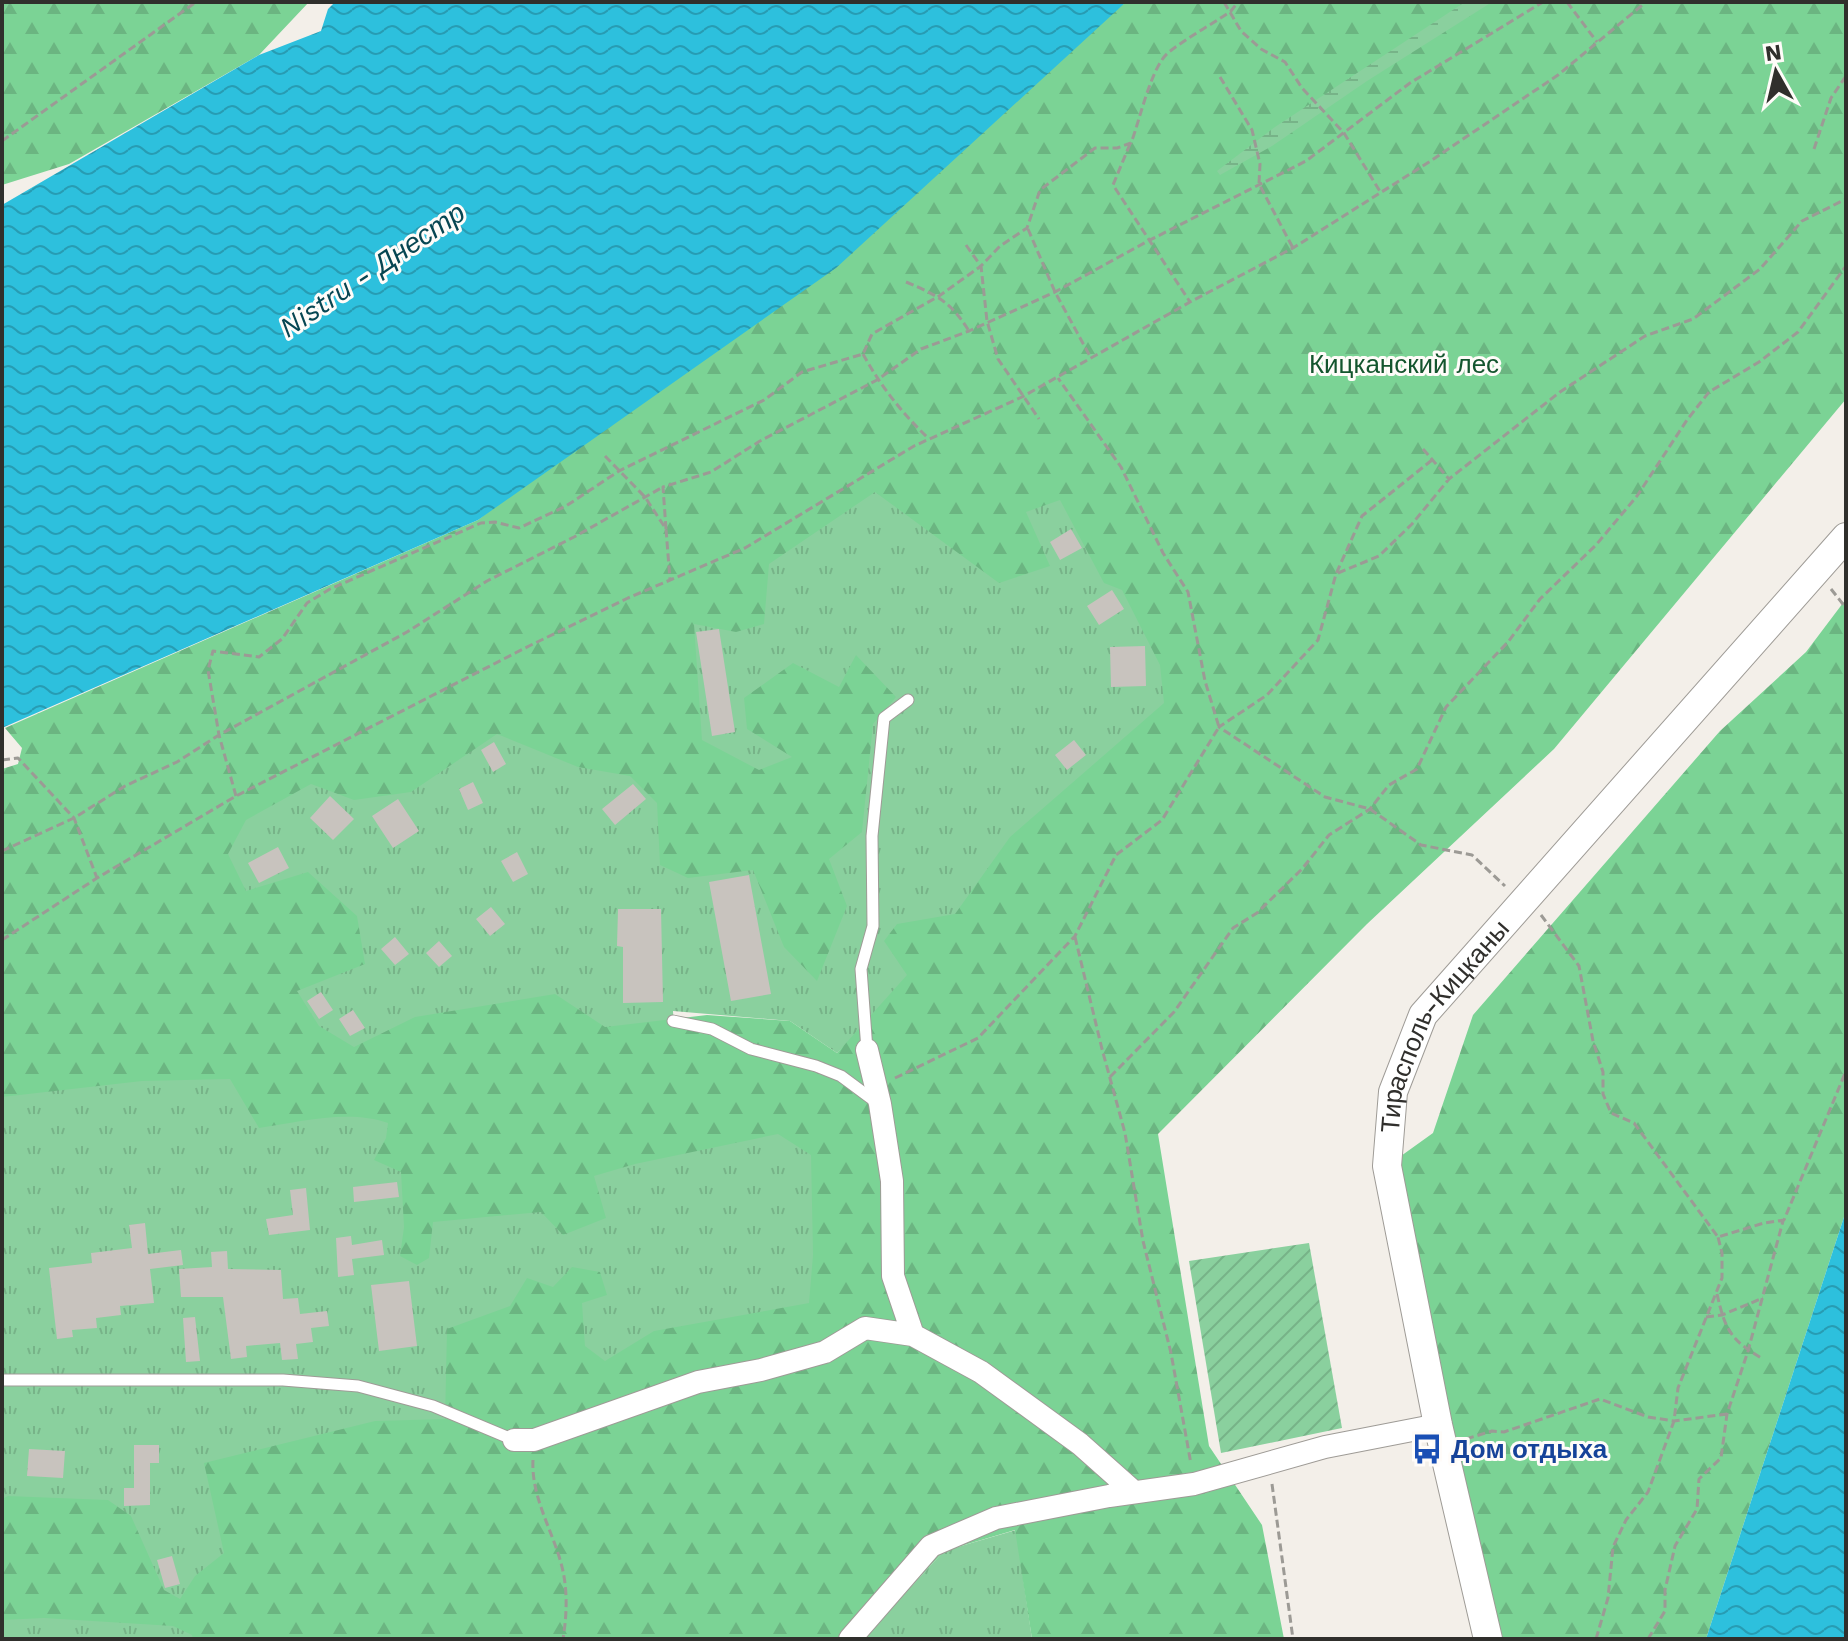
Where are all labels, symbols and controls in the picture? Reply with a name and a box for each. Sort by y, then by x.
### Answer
north arrow [1736,32,1816,112]
text: N [1763,39,1783,66]
water label: Nistru - Днестр [273,196,471,344]
park label: Кицканский лес [1309,349,1499,379]
street label: Тирасполь-Кицканы [1375,914,1515,1134]
bus stop icon: Дом отдыха [1410,1432,1444,1466]
place label: Дом отдыха [1451,1434,1608,1464]

